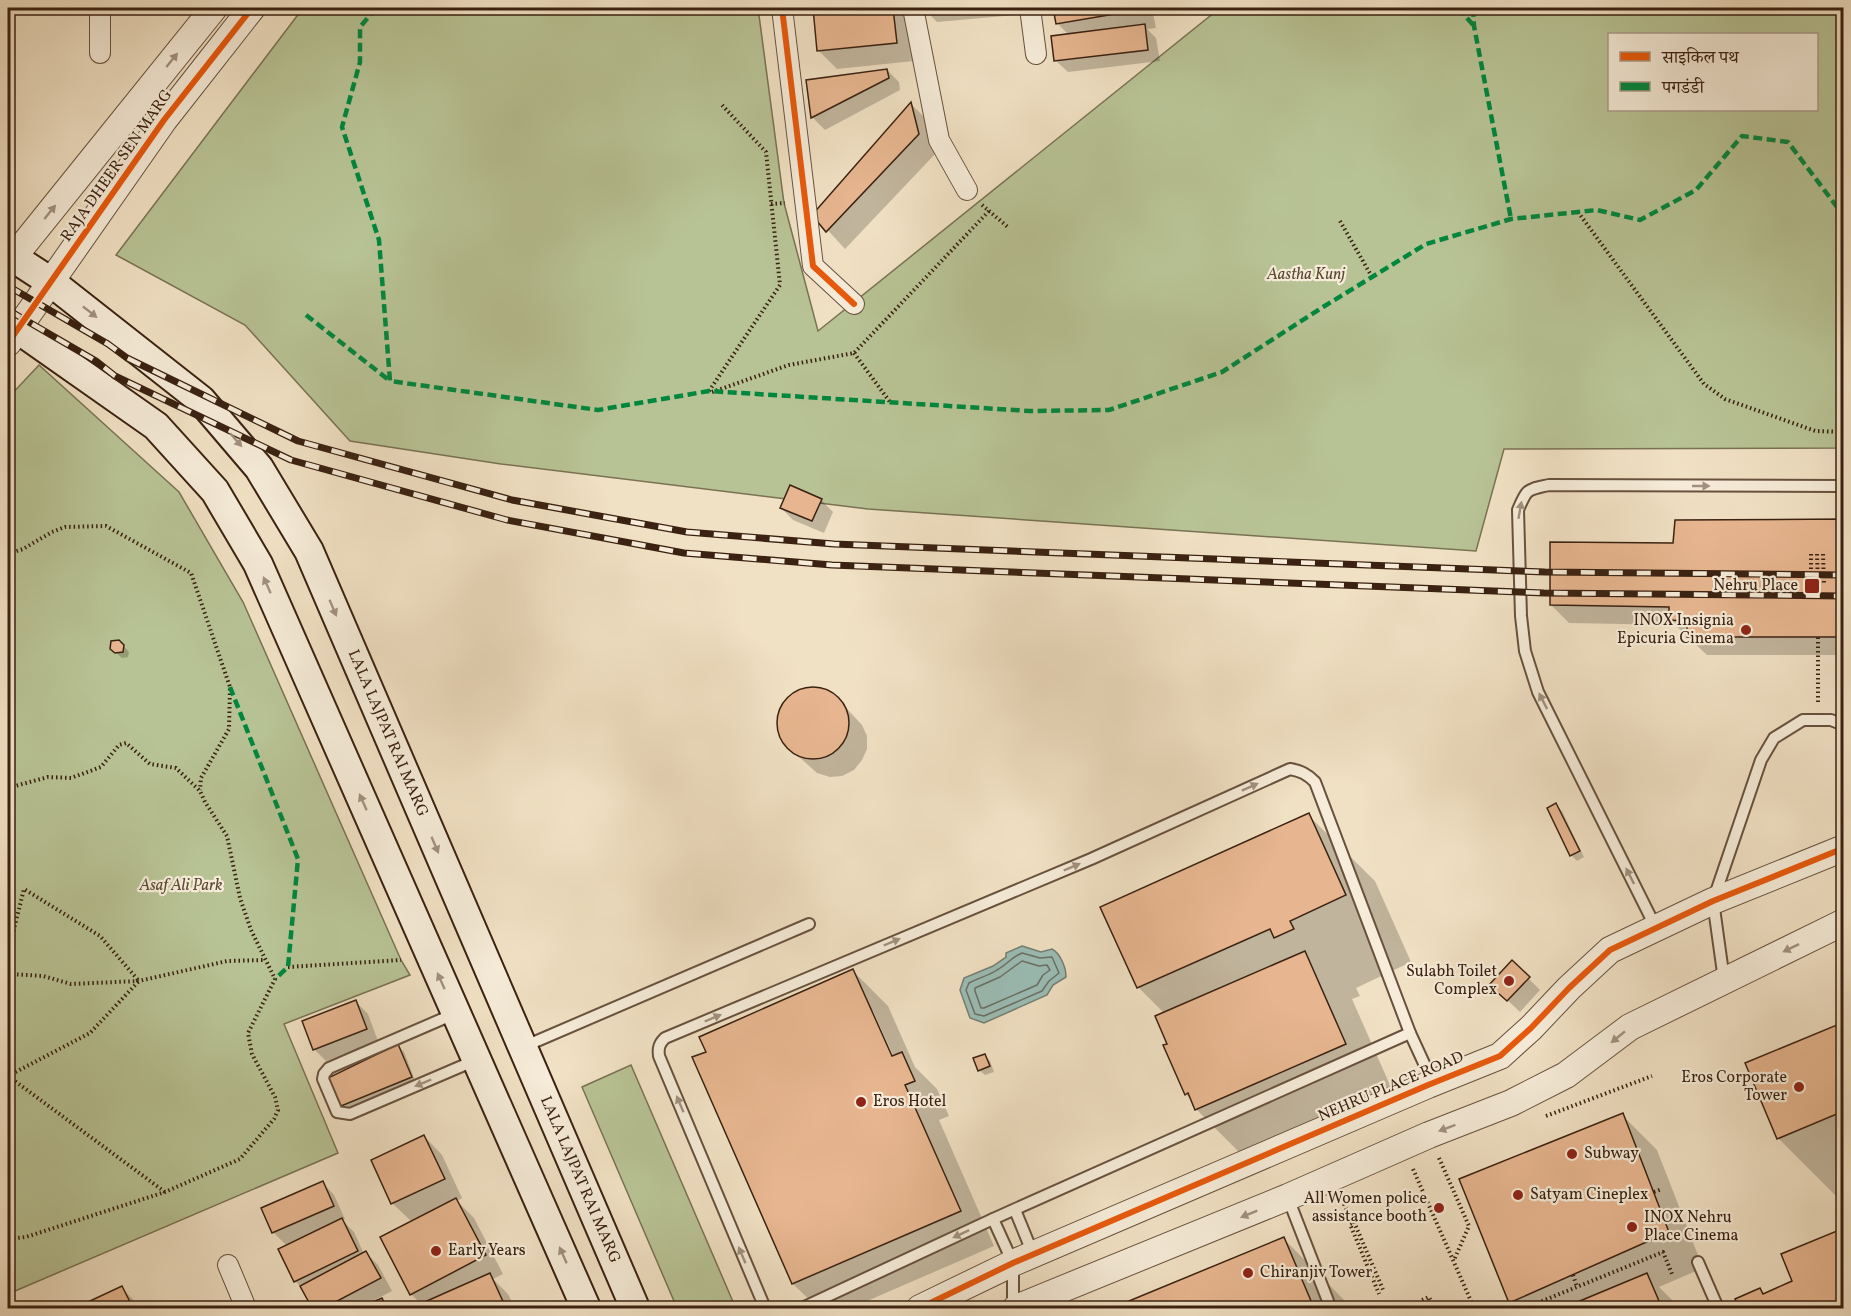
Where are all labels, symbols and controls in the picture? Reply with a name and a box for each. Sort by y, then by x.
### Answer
legend [1608,33,1818,111]
text: साइकिल पथ [1661,46,1740,71]
one-way arrow [165,52,178,68]
text: पगडंडी [1661,76,1705,101]
street label: RAJA DHEER SEN MARG [56,85,178,247]
one-way arrow [43,204,56,220]
park label: Aastha Kunj [1266,264,1346,286]
one-way arrow [82,305,97,317]
one-way arrow [229,432,242,448]
one-way arrow [1691,481,1710,491]
one-way arrow [1516,500,1525,519]
place label: Nehru Place [1713,575,1798,597]
one-way arrow [262,576,272,594]
marker: Nehru Place [1803,577,1821,595]
one-way arrow [328,599,338,617]
place label: INOX Insignia Epicuria Cinema [1617,610,1734,650]
marker: INOX Insignia Epicuria Cinema [1739,623,1753,637]
street label: LALA LAJPAT RAI MARG [342,646,433,820]
one-way arrow [1538,693,1547,710]
one-way arrow [1241,782,1259,792]
one-way arrow [358,793,367,811]
one-way arrow [430,836,440,854]
one-way arrow [1063,862,1081,871]
one-way arrow [1625,867,1635,884]
park label: Asaf Ali Park [139,875,223,897]
one-way arrow [884,938,901,947]
one-way arrow [1782,942,1800,952]
place label: Sulabh Toilet Complex [1406,961,1497,1001]
one-way arrow [437,972,446,989]
marker: Sulabh Toilet Complex [1502,974,1516,988]
one-way arrow [704,1013,722,1023]
one-way arrow [1610,1030,1626,1043]
street label: NEHRU PLACE ROAD [1315,1046,1467,1128]
place label: Eros Corporate Tower [1681,1067,1787,1107]
one-way arrow [413,1078,431,1088]
marker: Eros Corporate Tower [1792,1080,1806,1094]
place label: Eros Hotel [873,1091,946,1113]
street label: LALA LAJPAT RAI MARG [534,1093,625,1267]
marker: Eros Hotel [854,1095,868,1109]
one-way arrow [675,1096,684,1113]
one-way arrow [1438,1124,1456,1133]
place label: Subway [1584,1143,1639,1165]
marker: Subway [1565,1147,1579,1161]
place label: Satyam Cineplex [1530,1184,1648,1206]
place label: All Women police assistance booth [1304,1188,1427,1228]
marker: Satyam Cineplex [1511,1188,1525,1202]
marker: All Women police assistance booth [1432,1201,1446,1215]
place label: INOX Nehru Place Cinema [1644,1207,1739,1247]
one-way arrow [1239,1209,1257,1219]
marker: INOX Nehru Place Cinema [1625,1220,1639,1234]
one-way arrow [953,1230,970,1239]
place label: Early Years [448,1240,526,1262]
marker: Early Years [429,1244,443,1258]
one-way arrow [737,1245,747,1263]
one-way arrow [557,1246,567,1264]
place label: Chiranjiv Tower [1260,1262,1372,1284]
marker: Chiranjiv Tower [1241,1266,1255,1280]

